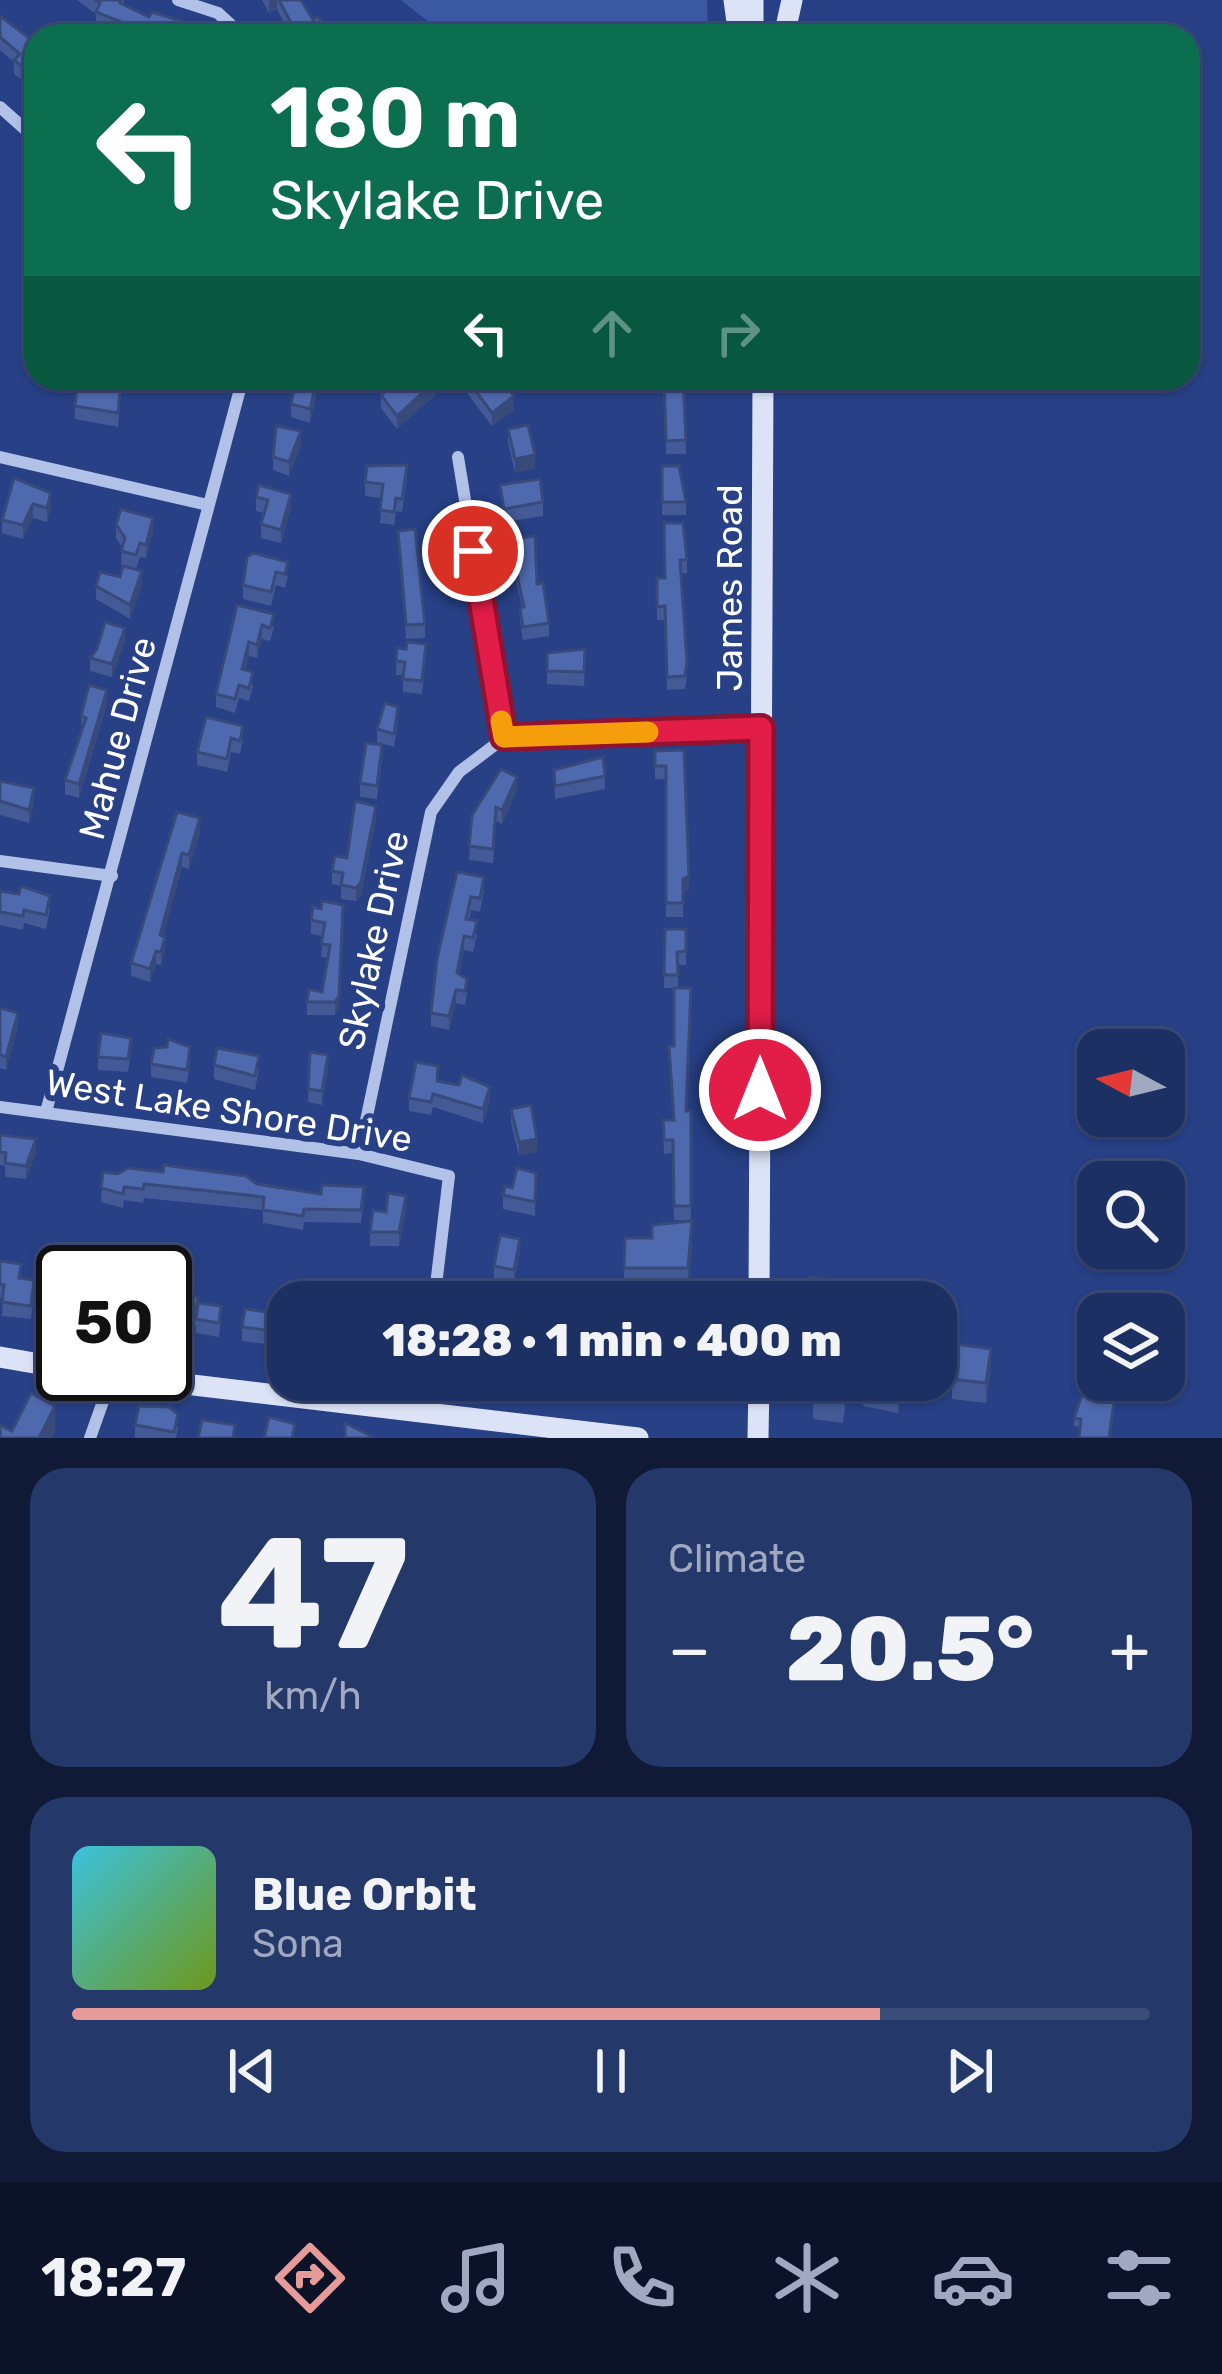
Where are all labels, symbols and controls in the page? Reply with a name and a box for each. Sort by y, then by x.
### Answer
text: 180 m [270,68,521,168]
icon: left [72,72,228,228]
text: Skylake Drive [270,169,604,233]
icon: left [453,300,519,366]
icon: ahead [579,300,645,366]
icon: right [705,300,771,366]
street label: James Road [708,484,751,692]
pin [422,500,524,602]
icon: arrive [440,518,506,584]
street label: Mahue Drive [70,632,165,844]
street label: Skylake Drive [329,827,418,1054]
position arrow [697,1027,823,1153]
north arrow [1077,1029,1185,1137]
map controls [1077,1029,1185,1401]
street label: West Lake Shore Drive [43,1060,415,1161]
button: search [1077,1161,1185,1269]
speed limit sign: 50 [36,1245,192,1401]
button: layers [1077,1293,1185,1401]
text: 18:28 · 1 min · 400 m [382,1314,842,1367]
text: 47 [217,1502,409,1687]
text: Climate [668,1536,806,1582]
text: 20.5° [786,1596,1034,1703]
text: − [668,1610,711,1689]
text: + [1109,1610,1150,1689]
text: km/h [264,1673,362,1719]
text: Blue Orbit [252,1868,476,1921]
text: Sona [252,1921,344,1967]
icon: previous [219,2038,285,2104]
icon: pause [578,2038,644,2104]
icon: next [937,2038,1003,2104]
icon: directions [268,2236,352,2320]
icon: music [434,2236,518,2320]
icon: phone [600,2236,684,2320]
icon: climate [765,2236,849,2320]
icon: car [931,2236,1015,2320]
icon: filters [1097,2236,1181,2320]
text: 18:27 [41,2246,186,2310]

